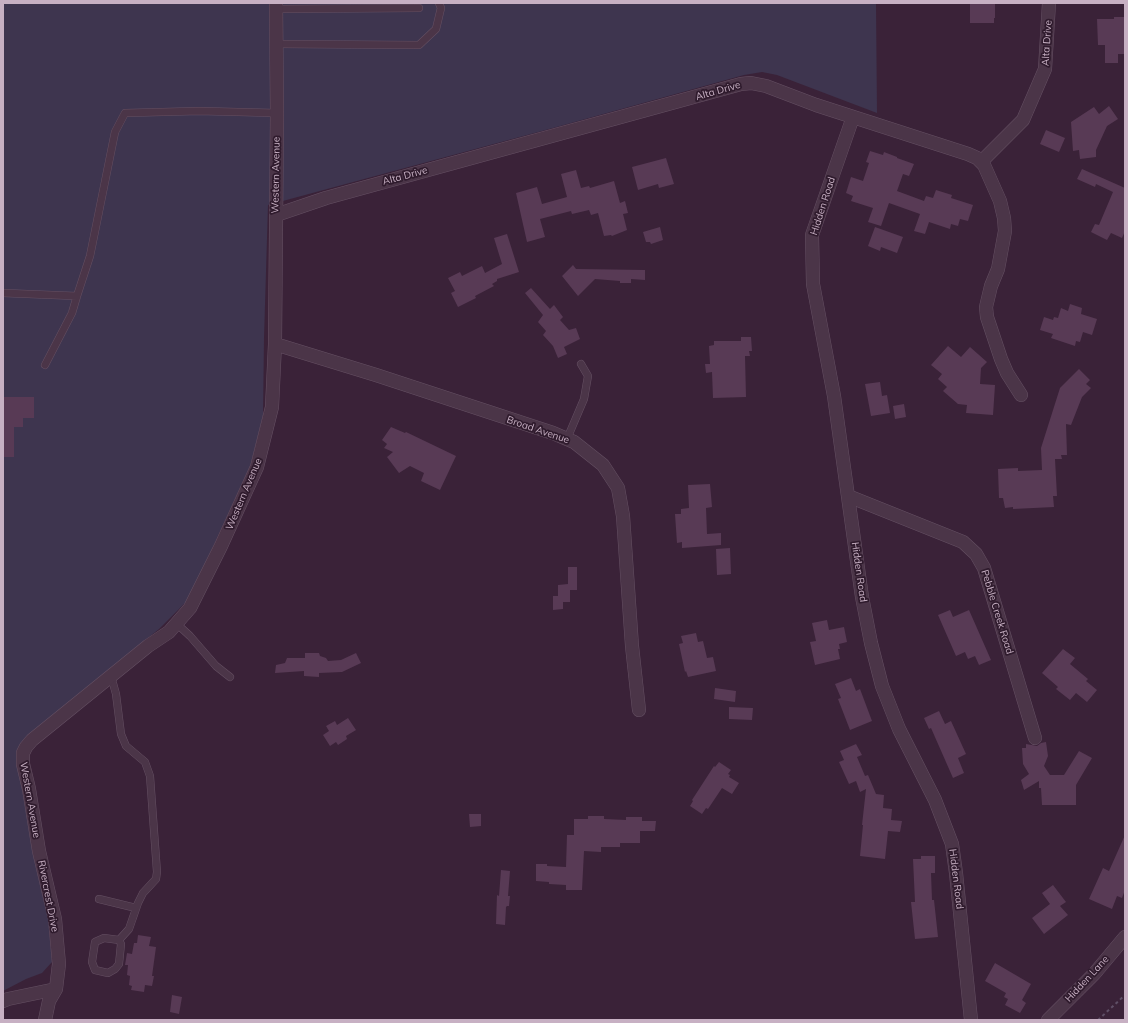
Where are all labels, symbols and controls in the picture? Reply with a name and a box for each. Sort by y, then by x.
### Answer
street label: Alta Drive [1039,20,1055,66]
street label: Alta Drive [694,79,742,103]
street label: Western Avenue [269,137,283,213]
street label: Alta Drive [381,164,429,188]
street label: Hidden Road [808,175,838,237]
street label: Broad Avenue [505,414,571,446]
street label: Western Avenue [223,456,265,532]
street label: Hidden Road [849,541,869,603]
street label: Pebble Creek Road [978,568,1016,656]
street label: Western Avenue [17,761,43,839]
street label: Hidden Road [946,848,966,910]
street label: Rivercrest Drive [35,859,61,933]
street label: Hidden Lane [1063,953,1111,1005]

